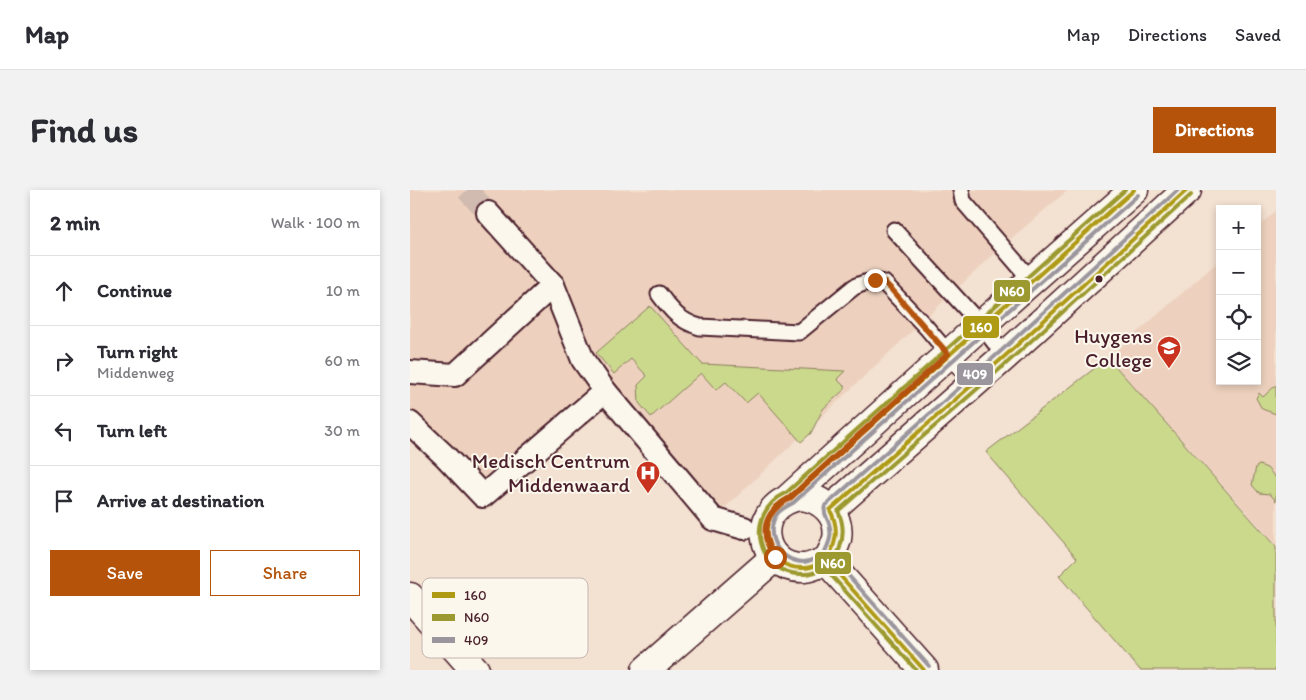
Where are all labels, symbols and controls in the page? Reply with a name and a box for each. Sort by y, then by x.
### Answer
text: Map [25,20,69,49]
text: Map [1067,24,1100,46]
text: Directions [1128,24,1207,46]
text: Saved [1235,24,1281,46]
button: Directions [1153,107,1276,153]
text: Find us [30,109,138,151]
map controls [1216,205,1261,385]
button: + [1216,205,1261,250]
text: 2 min [50,210,100,235]
text: Walk · 100 m [271,213,360,232]
button: − [1216,250,1261,295]
route end [864,269,887,292]
unlabelled marker [1094,274,1104,284]
icon: ahead [50,277,78,305]
text: Continue [97,279,172,302]
line badge: N60 [993,279,1031,303]
text: 10 m [326,281,360,300]
text: N60 [999,283,1025,300]
button: locate [1216,295,1261,340]
line badge: 160 [962,315,1000,339]
text: 160 [970,319,993,336]
place label: Huygens College [1074,323,1152,372]
school or university icon: Huygens College [1156,335,1182,369]
text: Turn right [97,340,178,363]
button: layers [1216,340,1261,385]
icon: right [50,347,78,375]
text: 60 m [325,351,360,370]
line badge: 409 [956,362,994,386]
text: Middenweg [97,363,174,382]
text: 409 [963,366,987,383]
icon: left [50,417,78,445]
text: Turn left [97,419,167,442]
text: 30 m [324,421,360,440]
place label: Medisch Centrum Middenwaard [472,448,631,497]
hospital icon: Medisch Centrum Middenwaard [635,460,661,494]
icon: arrive [50,487,78,515]
text: Arrive at destination [97,489,264,512]
route start [764,546,787,569]
button: Save [50,550,200,596]
button: Share [210,550,360,596]
line badge: N60 [814,551,852,575]
text: N60 [820,555,846,572]
legend [422,578,588,658]
text: 160 [464,587,487,604]
text: N60 [464,609,489,626]
text: 409 [464,632,488,649]

